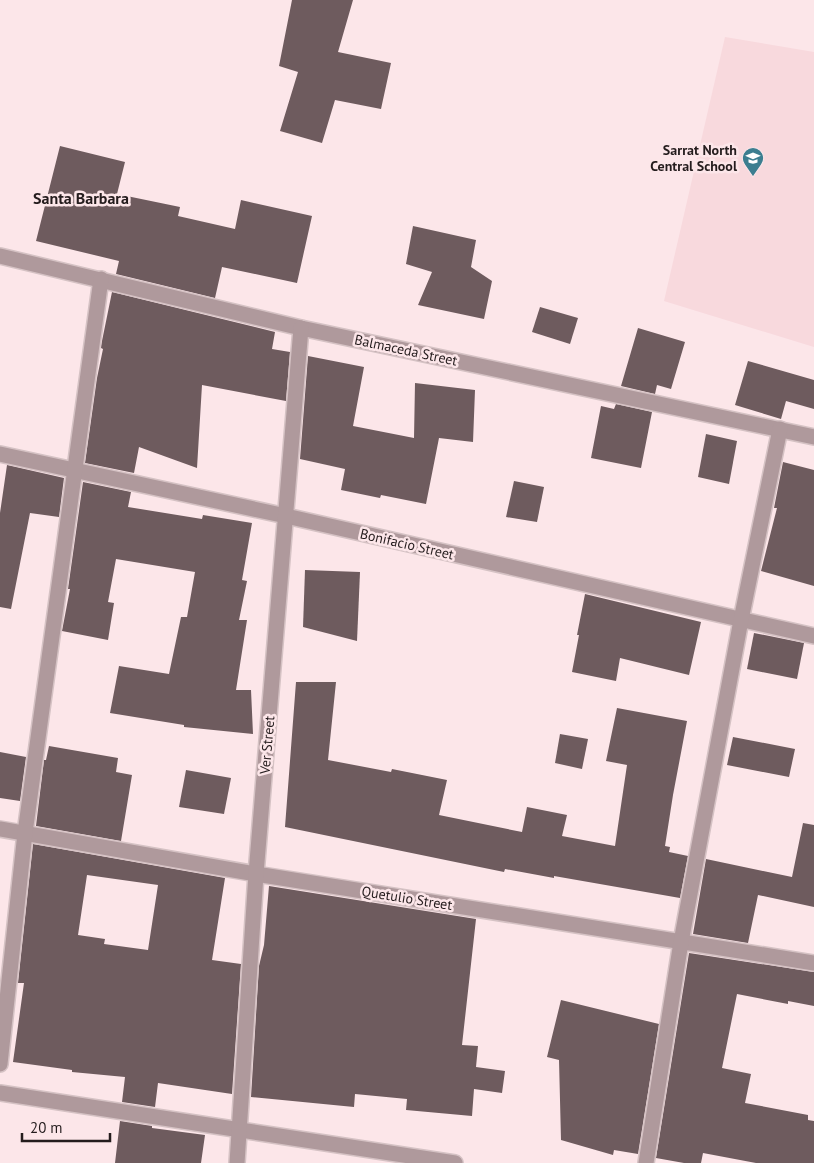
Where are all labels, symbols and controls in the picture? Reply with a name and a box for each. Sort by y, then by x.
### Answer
place label: Sarrat North Central School [650,141,738,175]
school or university icon: Sarrat North Central School [741,146,765,177]
district label: Santa Barbara [33,188,129,208]
street label: Balmaceda Street [353,330,459,370]
street label: Bonifacio Street [358,524,456,564]
street label: Ver Street [255,715,279,776]
street label: Quetulio Street [360,882,454,914]
scale bar [22,1110,110,1142]
text: 20 m [30,1118,63,1137]

